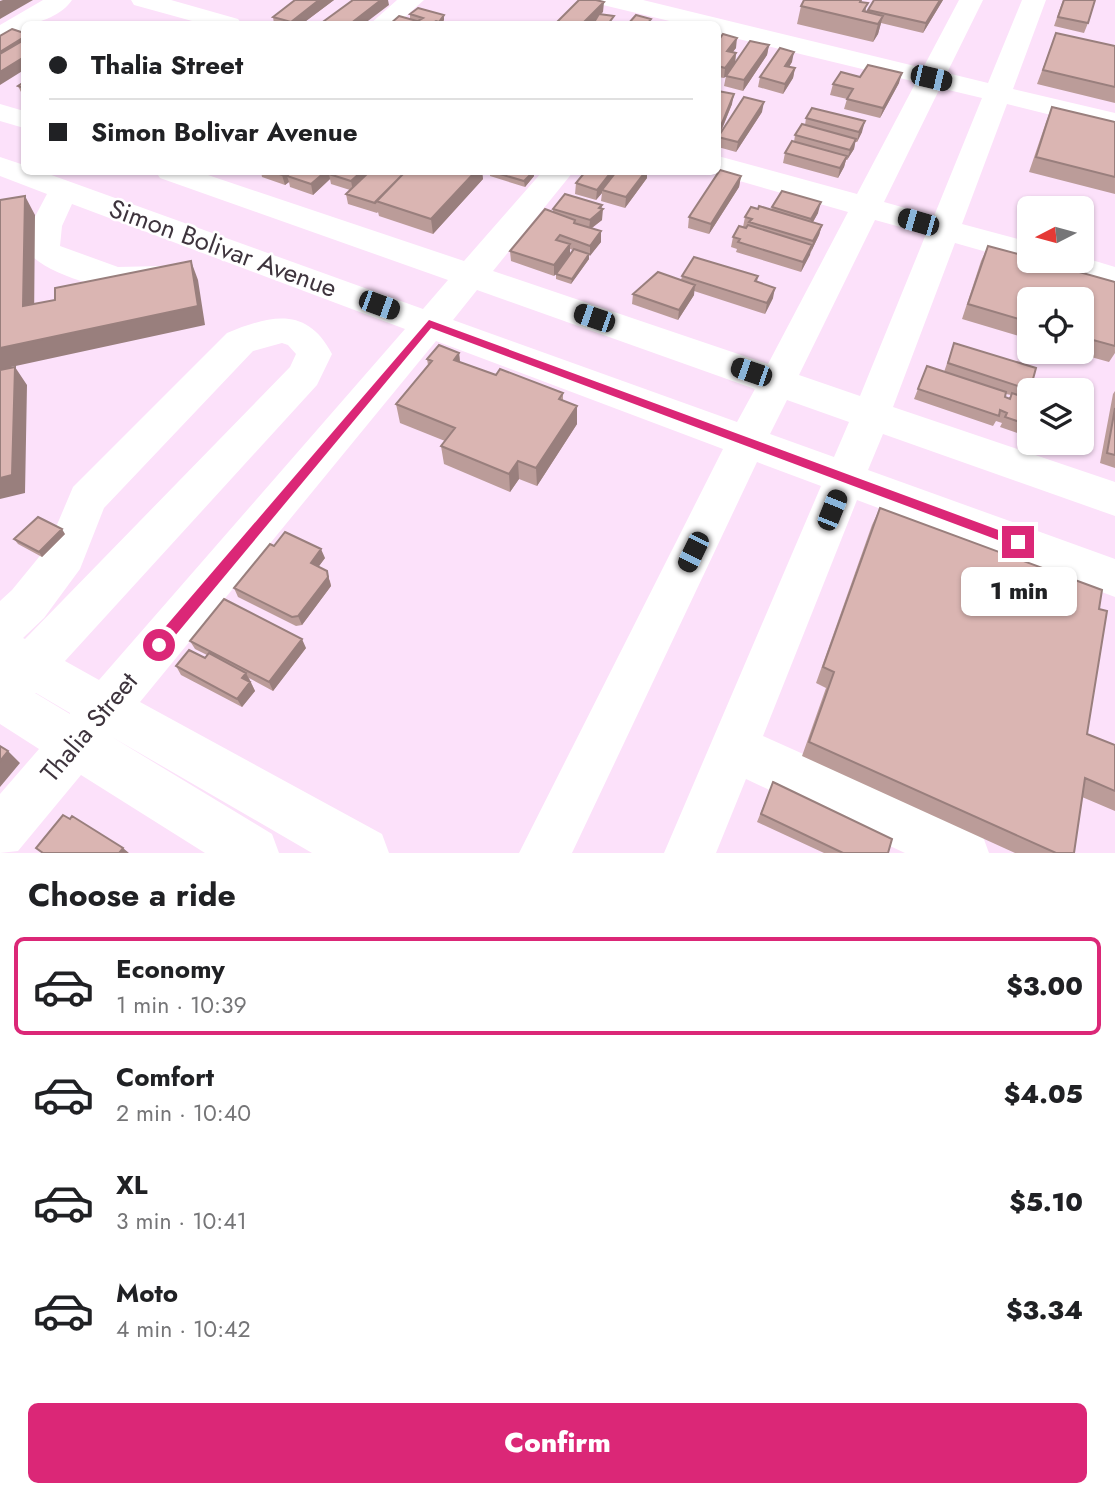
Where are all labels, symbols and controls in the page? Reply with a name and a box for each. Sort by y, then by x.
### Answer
text: Thalia Street [91,46,243,84]
car [909,63,954,93]
text: Simon Bolivar Avenue [91,113,358,151]
street label: Simon Bolivar Avenue [104,189,342,307]
north arrow [1017,196,1094,273]
map controls [1017,196,1094,455]
car [895,206,942,238]
button: locate [1017,287,1094,364]
car [356,288,403,322]
car [571,301,618,335]
car [728,355,775,389]
button: layers [1017,378,1094,455]
car [815,487,850,533]
route end [1002,526,1034,558]
car [675,529,712,575]
callout: 1 min [960,566,1076,616]
text: 1 min [990,574,1048,608]
route start [143,629,175,661]
street label: Thalia Street [32,663,147,790]
text: Choose a ride [28,872,236,918]
text: Economy [116,950,225,988]
icon: car [32,955,95,1018]
text: $3.00 [1006,967,1083,1005]
text: 1 min · 10:39 [116,988,247,1022]
text: Comfort [116,1058,214,1096]
icon: car [32,1063,95,1126]
text: $4.05 [1004,1075,1083,1113]
text: 2 min · 10:40 [116,1096,251,1130]
text: XL [116,1166,148,1204]
icon: car [32,1171,95,1234]
text: $5.10 [1009,1183,1083,1221]
text: 3 min · 10:41 [116,1204,247,1238]
text: Moto [116,1274,178,1312]
icon: car [32,1279,95,1342]
text: $3.34 [1006,1291,1083,1329]
text: 4 min · 10:42 [116,1312,251,1346]
button: Confirm [28,1403,1087,1483]

